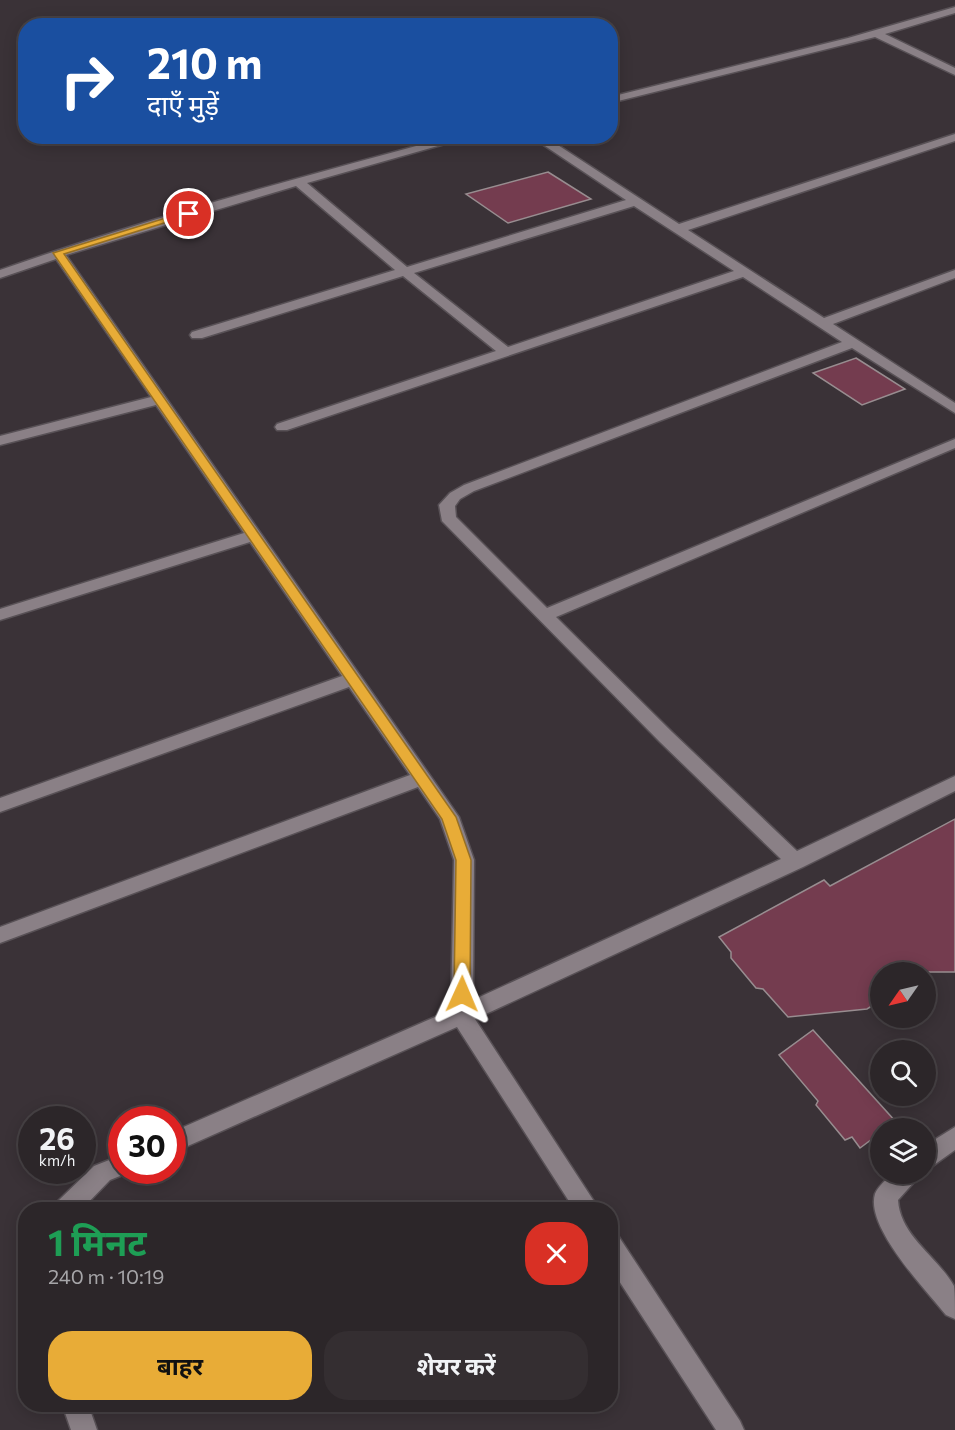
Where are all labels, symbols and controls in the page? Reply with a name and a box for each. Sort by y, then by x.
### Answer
text: 210 m [147,36,262,88]
icon: right [48,42,126,120]
text: दाएँ मुड़ें [147,88,219,121]
pin [163,188,214,239]
icon: arrive [172,197,205,230]
position arrow [430,962,494,1026]
north arrow [870,962,936,1028]
map controls [870,962,936,1184]
button: search [870,1040,936,1106]
speed limit sign: 30 [108,1106,186,1184]
button: layers [870,1118,936,1184]
text: 26 [39,1119,75,1156]
text: km/h [39,1151,75,1169]
text: 1 मिनट [48,1219,147,1263]
button: close [525,1222,588,1285]
text: 240 m · 10:19 [48,1264,164,1288]
button: बाहर [48,1331,312,1400]
button: शेयर करें [324,1331,588,1400]

